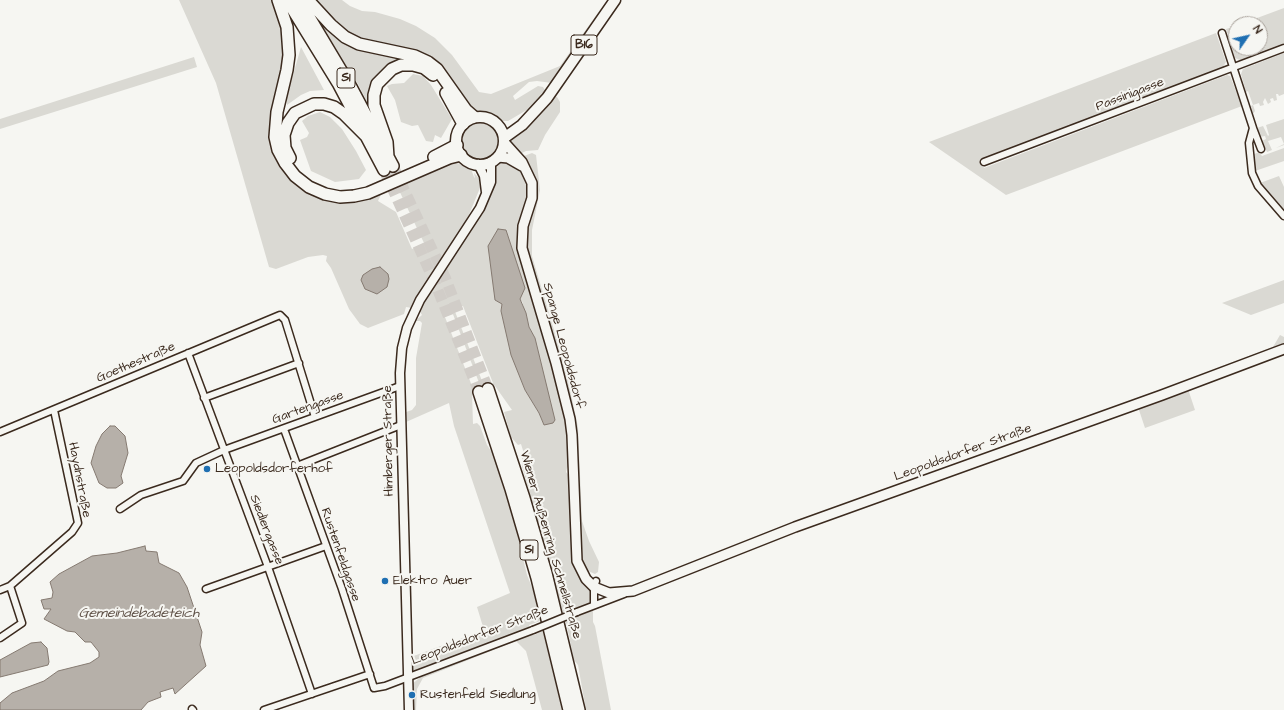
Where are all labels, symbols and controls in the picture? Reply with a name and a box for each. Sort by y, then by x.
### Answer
north arrow [1228,16,1268,56]
text: N [1249,23,1266,37]
road number: B16 [571,35,597,55]
road number: S1 [337,68,355,88]
street label: Passinigasse [1094,75,1166,115]
street label: Spange Leopoldsdorf [539,281,587,411]
street label: Goethestraße [94,339,178,387]
street label: Himberger Straße [380,385,398,497]
street label: Gartengasse [270,388,346,428]
street label: Leopoldsdorfer Straße [892,421,1034,485]
street label: Haydnstraße [64,441,94,519]
street label: Wiener Außenring Schnellstraße [516,449,584,641]
place label: Leopoldsdorferhof [215,461,333,477]
marker: Leopoldsdorferhof [202,464,212,474]
street label: Siedlergasse [246,493,286,567]
street label: Rustenfeldgasse [317,506,363,604]
road number: S1 [520,540,538,560]
place label: Elektro Auer [393,573,472,589]
marker: Elektro Auer [380,576,390,586]
street label: Leopoldsdorfer Straße [409,603,551,669]
water label: Gemeindebadeteich [79,606,199,622]
place label: Rustenfeld Siedlung [420,687,536,703]
marker: Rustenfeld Siedlung [407,690,417,700]

